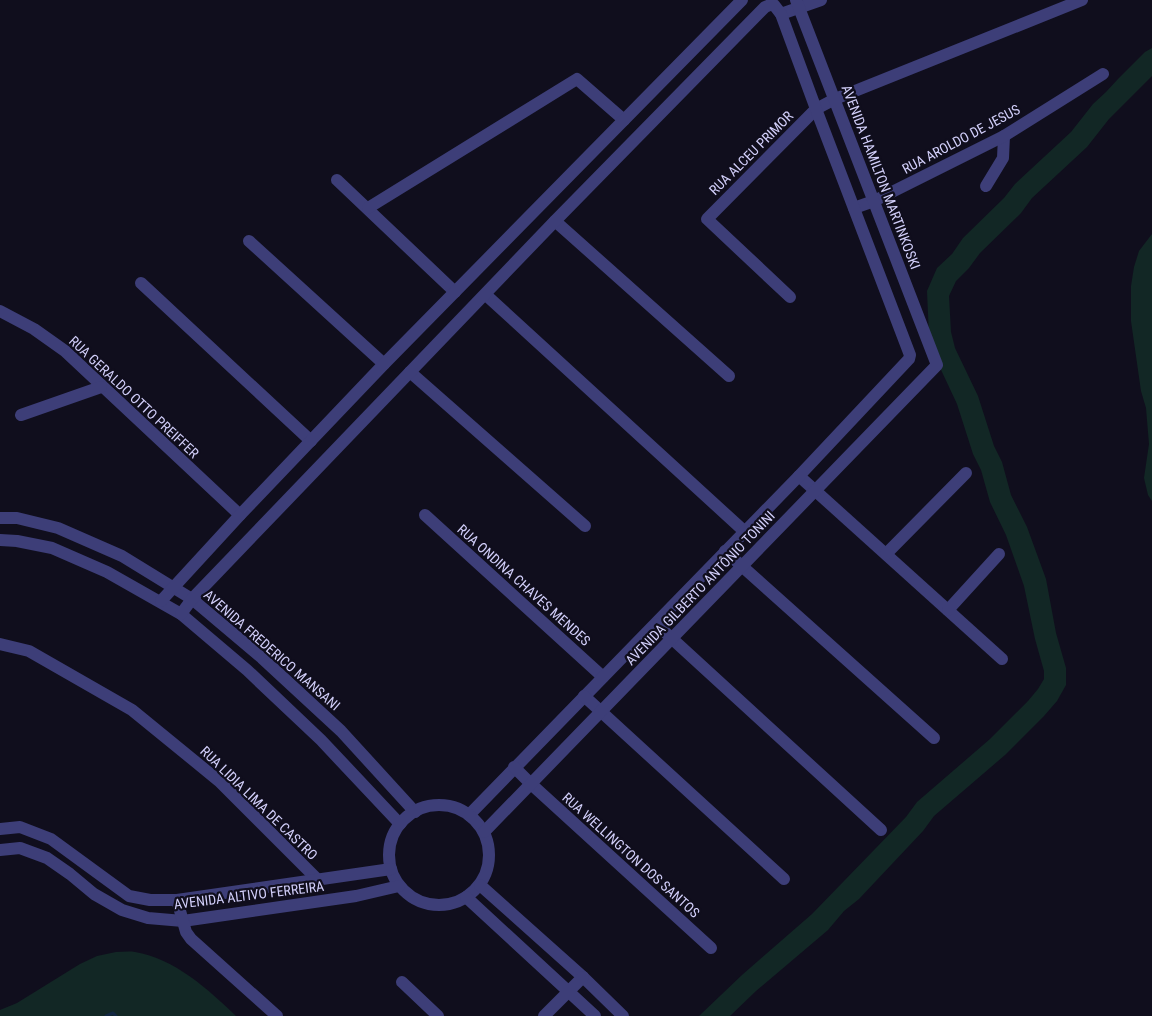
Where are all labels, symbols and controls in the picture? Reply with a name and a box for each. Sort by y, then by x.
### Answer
street label: AVENIDA HAMILTON MARTINKOSKI [838,83,924,271]
street label: RUA AROLDO DE JESUS [899,101,1023,177]
street label: RUA ALCEU PRIMOR [706,107,797,198]
street label: RUA GERALDO OTTO PREIFFER [66,333,203,462]
street label: AVENIDA GILBERTO ANTÔNIO TONINI [621,507,778,668]
street label: RUA ONDINA CHAVES MENDES [454,521,594,649]
street label: AVENIDA FREDERICO MANSANI [201,587,343,713]
street label: RUA LIDIA LIMA DE CASTRO [197,743,321,863]
street label: RUA WELLINGTON DOS SANTOS [559,789,703,921]
street label: AVENIDA ALTIVO FERREIRA [173,878,325,912]

